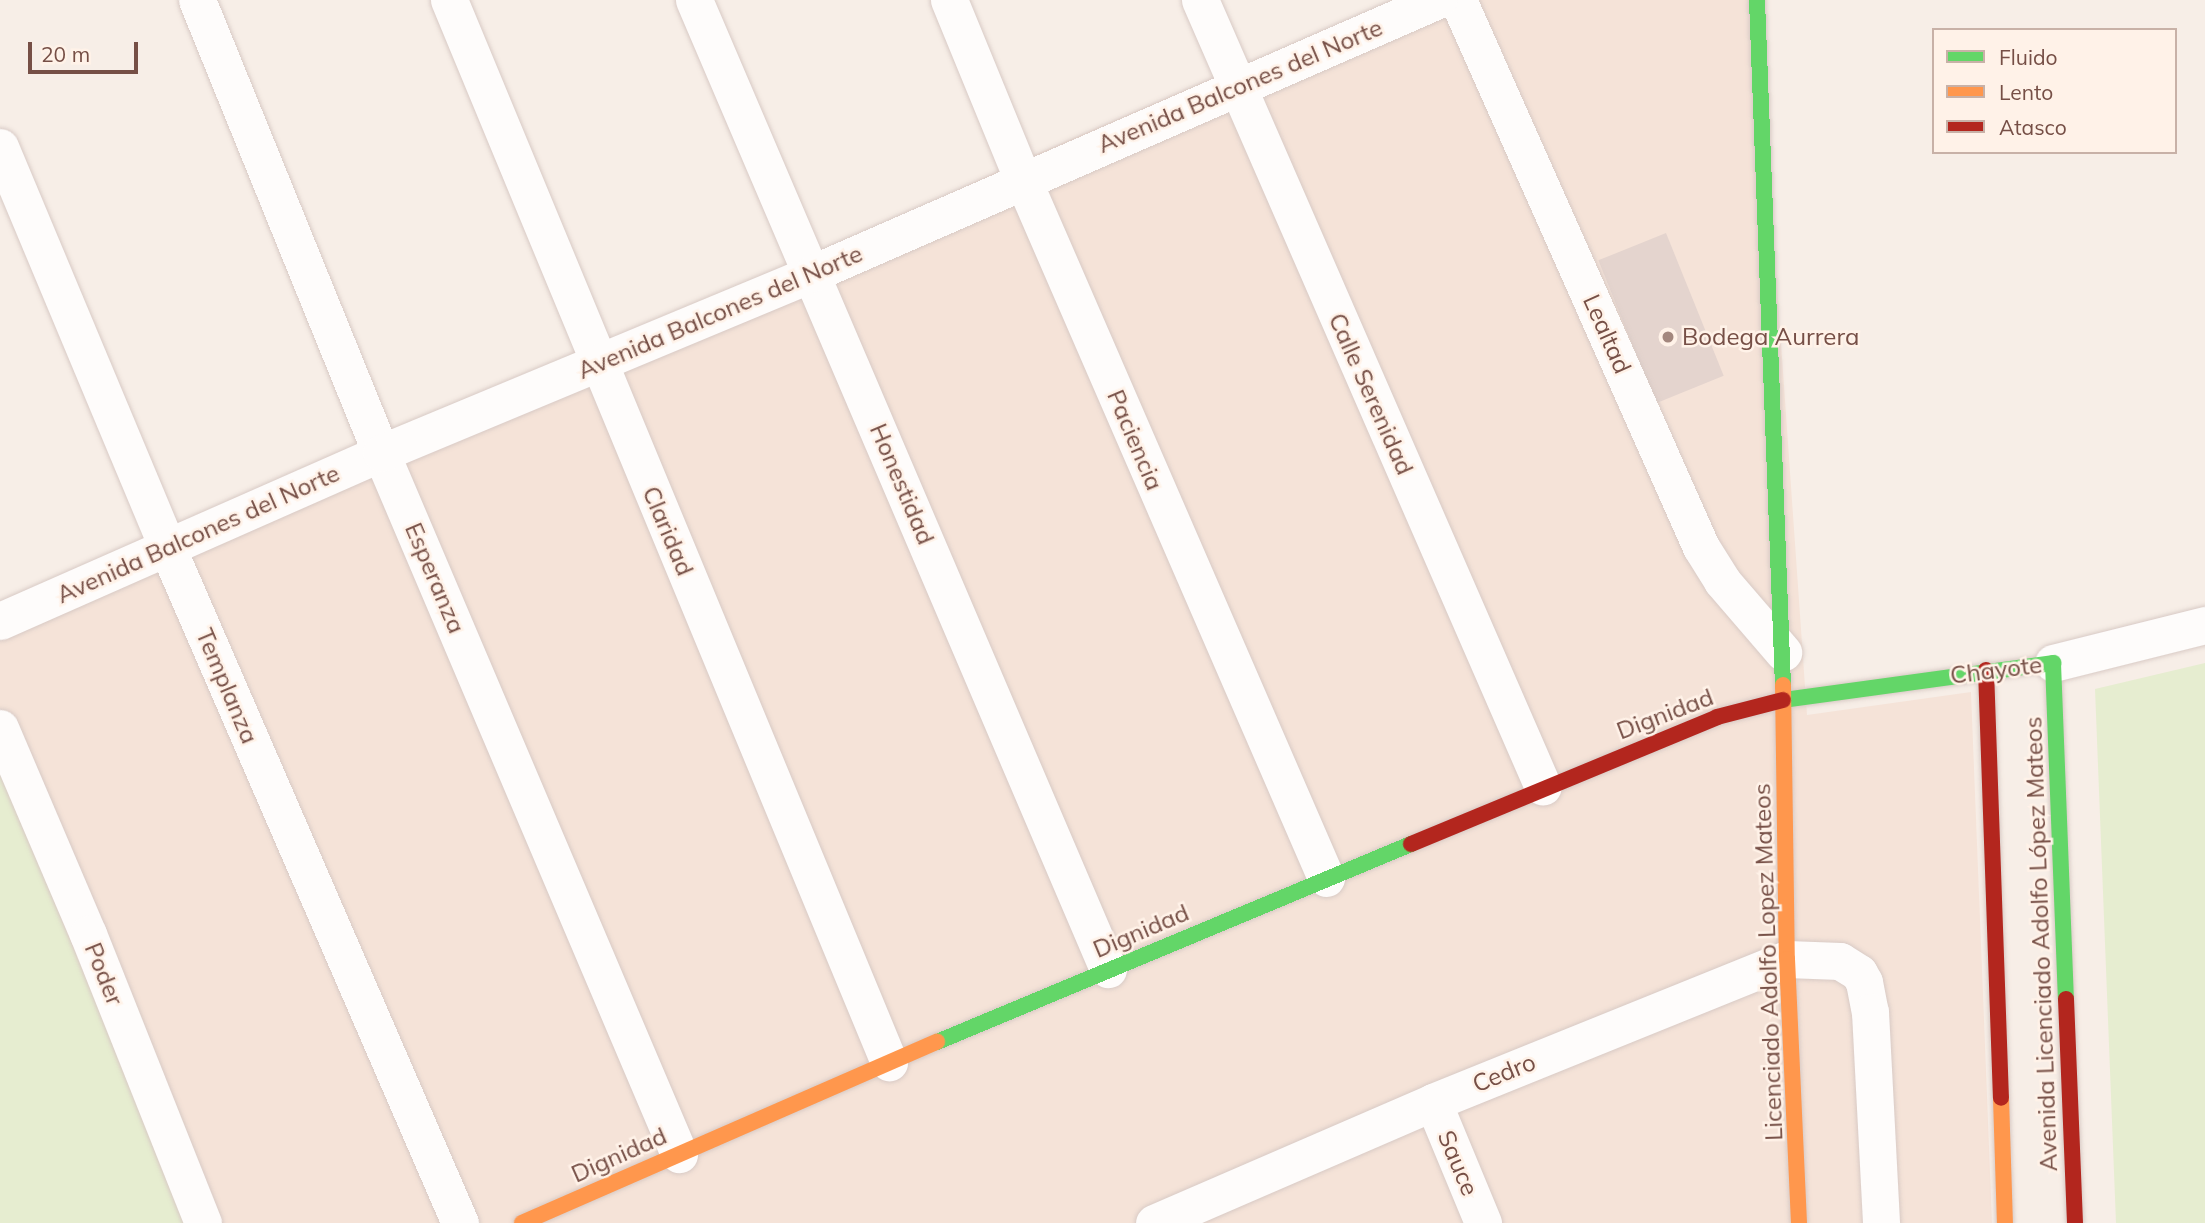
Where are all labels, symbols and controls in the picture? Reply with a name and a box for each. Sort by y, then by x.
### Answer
street label: Avenida Balcones del Norte [1093,13,1387,159]
scale bar [32,28,142,72]
legend [1932,28,2177,154]
text: 20 m [41,41,90,67]
text: Fluido [1999,44,2058,70]
text: Lento [1999,79,2053,105]
text: Atasco [1999,114,2067,140]
street label: Avenida Balcones del Norte [573,239,867,385]
street label: Lealtad [1577,290,1637,378]
street label: Calle Serenidad [1323,309,1419,479]
place label: Bodega Aurrera [1682,323,1859,351]
marker: Bodega Aurrera [1660,329,1676,345]
street label: Paciencia [1101,386,1169,494]
street label: Honestidad [864,419,940,549]
street label: Avenida Balcones del Norte [52,459,344,609]
street label: Claridad [636,482,700,580]
street label: Esperanza [399,518,471,638]
street label: Templanza [190,624,264,748]
street label: Chayote [1948,650,2044,690]
street label: Dignidad [1613,682,1717,746]
street label: Avenida Licenciado Adolfo López Mateos [2019,716,2063,1172]
street label: Licenciado Adolfo Lopez Mateos [1747,783,1789,1141]
street label: Dignidad [1089,898,1193,964]
street label: Poder [78,938,130,1010]
street label: Cedro [1468,1047,1540,1099]
street label: Dignidad [567,1121,671,1189]
street label: Sauce [1431,1126,1485,1200]

